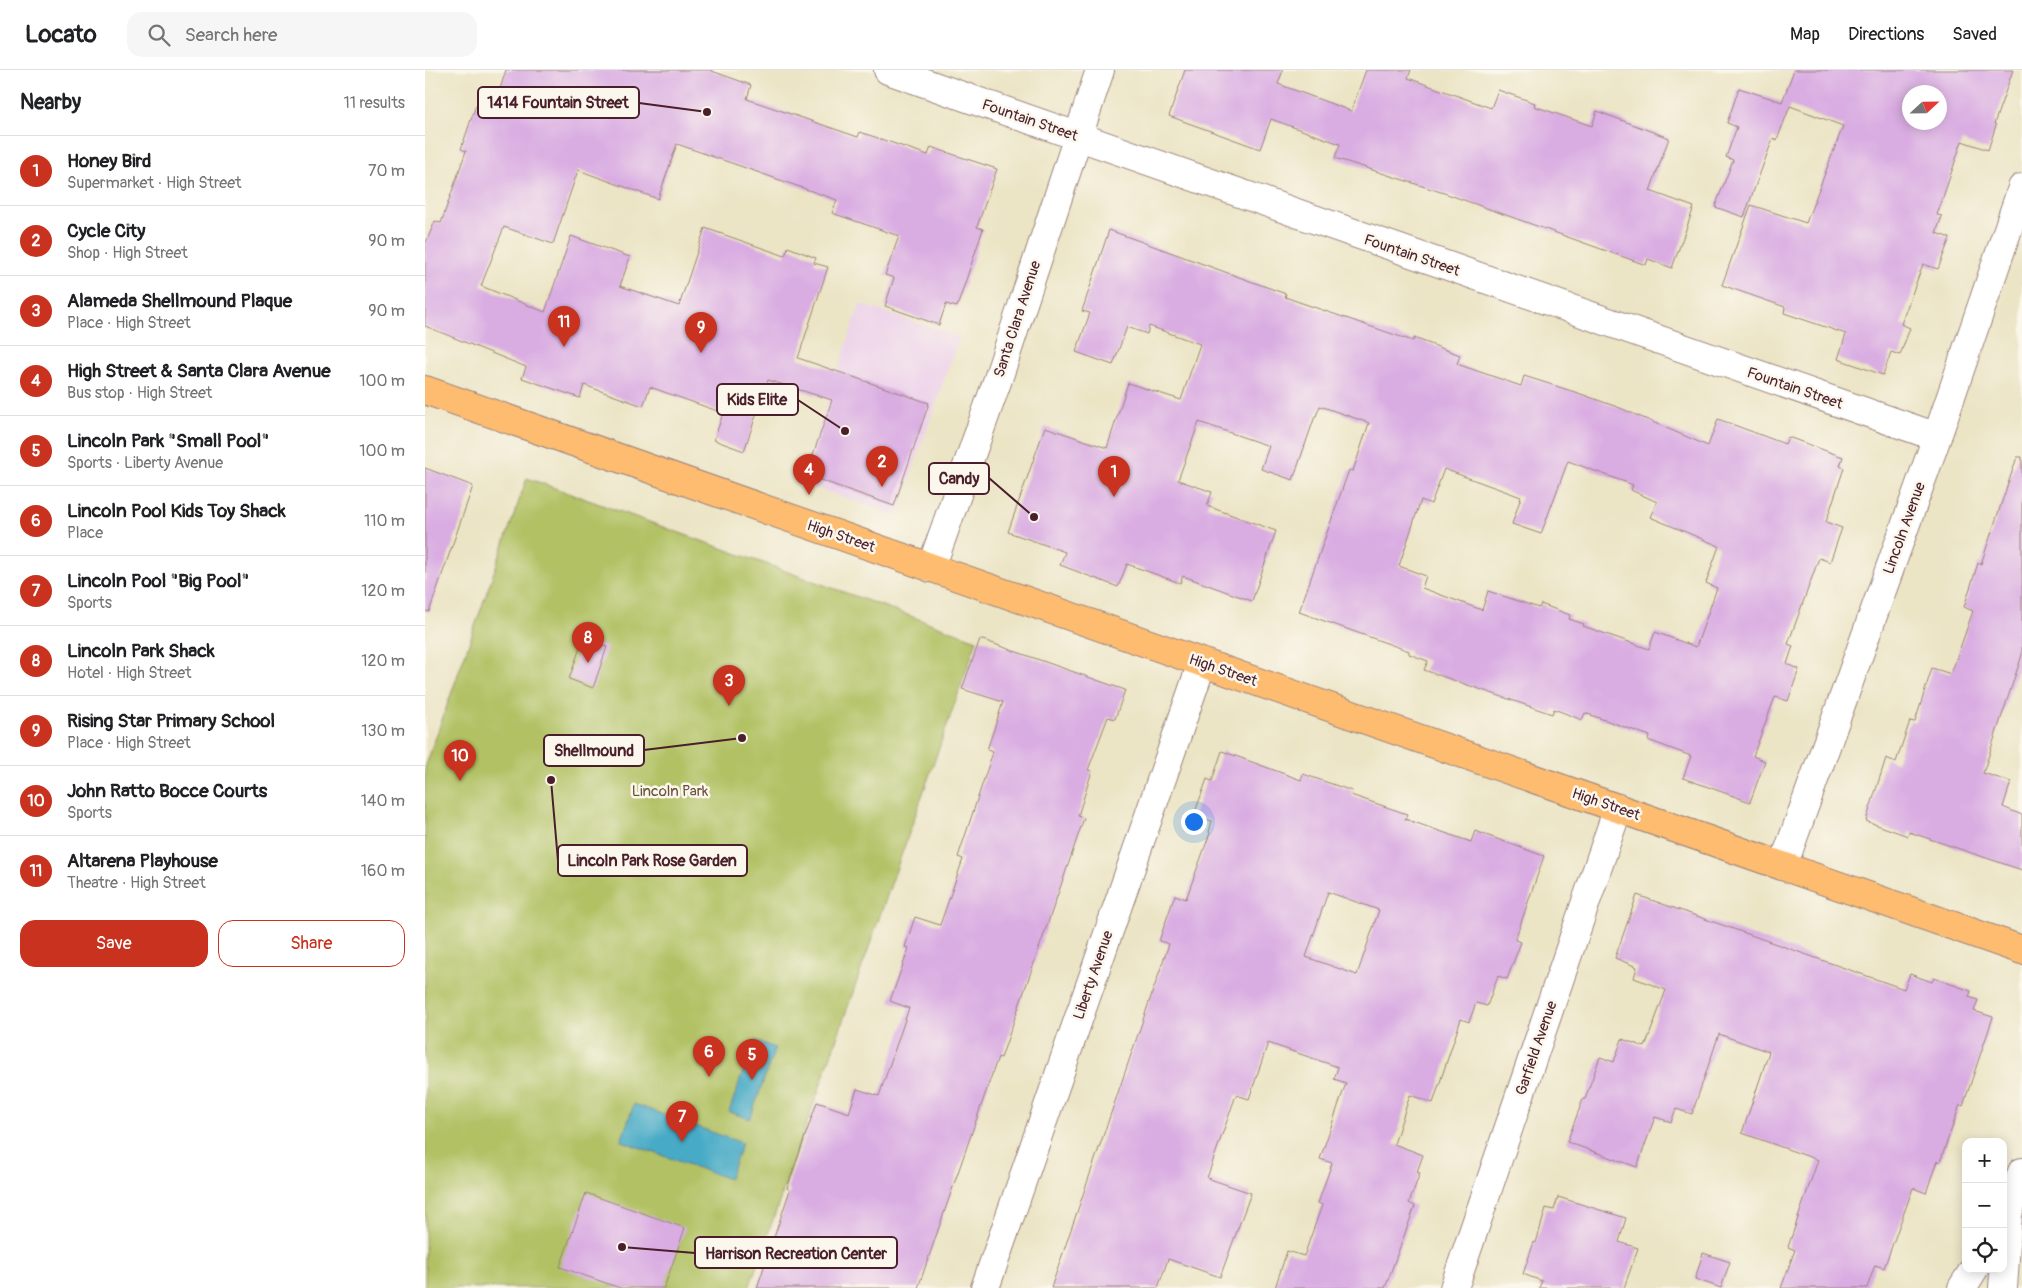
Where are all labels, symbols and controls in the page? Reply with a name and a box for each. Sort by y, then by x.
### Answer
search box [127,12,477,57]
text: Locato [25,20,97,49]
icon: search [145,21,173,49]
text: Search here [185,23,277,47]
text: Map [1790,23,1820,46]
text: Directions [1848,23,1924,46]
text: Saved [1952,23,1997,46]
north arrow [1902,85,1947,130]
callout: 1414 Fountain Street [478,87,639,118]
text: Nearby [20,89,81,116]
text: 11 results [343,93,405,113]
text: 1414 Fountain Street [487,93,629,113]
street label: Fountain Street [979,95,1081,146]
text: Honey Bird [67,149,151,173]
text: 1 [33,161,39,181]
text: 70 m [368,161,405,181]
text: Supermarket · High Street [67,173,242,193]
text: Cycle City [67,219,145,243]
street label: Fountain Street [1361,230,1463,281]
text: 2 [32,231,40,251]
text: 90 m [368,231,405,251]
text: Shop · High Street [67,243,188,263]
street label: Santa Clara Avenue [990,258,1045,380]
text: Alameda Shellmound Plaque [67,289,292,313]
text: 3 [32,301,40,321]
text: 90 m [368,301,405,321]
pin: 11 [548,306,580,347]
pin: 9 [685,312,717,353]
text: Place · High Street [67,313,191,333]
text: High Street & Santa Clara Avenue [67,359,331,383]
street label: Fountain Street [1744,363,1846,414]
text: 4 [31,371,41,391]
text: 100 m [359,371,405,391]
text: Bus stop · High Street [67,383,212,403]
callout: Kids Elite [717,384,798,415]
text: Kids Elite [727,390,788,410]
text: Lincoln Park "Small Pool" [67,429,269,453]
text: 5 [32,441,40,461]
text: 100 m [359,441,405,461]
pin: 2 [866,446,898,487]
text: Sports · Liberty Avenue [67,453,223,473]
pin: 4 [793,454,825,495]
pin: 1 [1098,456,1130,497]
callout: Candy [929,463,989,494]
text: Candy [939,469,979,489]
street label: Lincoln Avenue [1879,479,1930,577]
text: Lincoln Pool Kids Toy Shack [67,499,286,523]
text: 6 [31,511,41,531]
text: 110 m [364,511,405,531]
street label: High Street [804,516,878,557]
text: Place [67,523,103,543]
text: Lincoln Pool "Big Pool" [67,569,249,593]
text: 7 [32,581,40,601]
text: 120 m [361,581,405,601]
text: Sports [67,593,112,613]
pin: 8 [572,622,604,663]
text: Lincoln Park Shack [67,639,215,663]
street label: High Street [1186,650,1260,691]
text: 8 [32,651,40,671]
text: 120 m [361,651,405,671]
text: Hotel · High Street [67,663,192,683]
pin: 3 [713,665,745,706]
text: Rising Star Primary School [67,709,275,733]
text: 9 [32,721,40,741]
text: 130 m [361,721,405,741]
text: Place · High Street [67,733,191,753]
callout: Shellmound [544,735,644,766]
pin: 10 [444,740,476,781]
text: Shellmound [554,741,634,761]
text: John Ratto Bocce Courts [67,779,267,803]
park label: Lincoln Park [632,782,709,801]
street label: High Street [1569,784,1643,825]
text: 10 [27,791,45,811]
text: 140 m [361,791,405,811]
text: Sports [67,803,112,823]
your location [1181,809,1207,835]
callout: Lincoln Park Rose Garden [558,845,747,876]
text: Altarena Playhouse [67,849,218,873]
text: Lincoln Park Rose Garden [567,851,737,871]
text: 11 [30,861,42,881]
text: 160 m [361,861,405,881]
text: Theatre · High Street [67,873,206,893]
button: Save [20,920,208,967]
button: Share [218,920,405,967]
street label: Liberty Avenue [1069,928,1118,1022]
street label: Garfield Avenue [1511,998,1562,1098]
pin: 6 [693,1036,725,1077]
pin: 5 [736,1039,768,1080]
pin: 7 [666,1101,698,1142]
map controls [1962,1138,2007,1273]
button: + [1962,1138,2007,1183]
button: − [1962,1183,2007,1228]
button: locate [1962,1228,2007,1273]
callout: Harrison Recreation Center [695,1237,897,1268]
text: Harrison Recreation Center [705,1244,887,1264]

